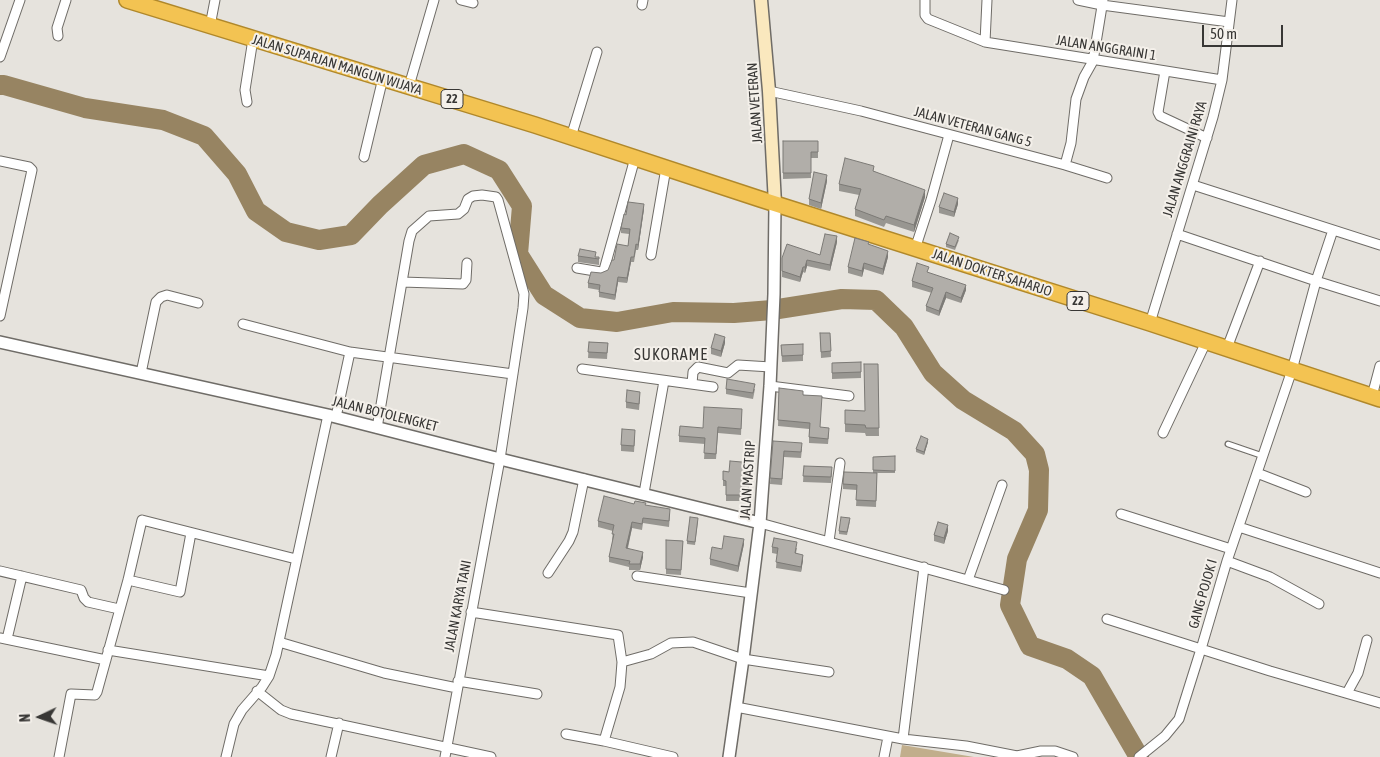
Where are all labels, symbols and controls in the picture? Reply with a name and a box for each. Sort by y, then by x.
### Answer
scale bar [1205,15,1286,47]
text: 50 m [1210,25,1237,42]
street label: JALAN SUPARJAN MANGUN WIJAYA [250,31,424,99]
street label: JALAN ANGGRAINI 1 [1055,32,1157,64]
street label: JALAN VETERAN [744,62,766,144]
road number: 22 [441,90,463,108]
street label: JALAN ANGGRAINI RAYA [1159,99,1211,219]
street label: JALAN VETERAN GANG 5 [912,103,1034,151]
street label: JALAN DOKTER SAHARJO [930,246,1054,300]
road number: 22 [1067,292,1089,310]
district label: SUKORAME [633,345,709,365]
street label: JALAN BOTOLENGKET [330,393,440,435]
street label: JALAN MASTRIP [737,440,759,520]
street label: GANG POJOK I [1185,557,1221,631]
street label: JALAN KARYA TANI [441,559,475,653]
north arrow [15,692,65,742]
text: N [17,713,33,722]

